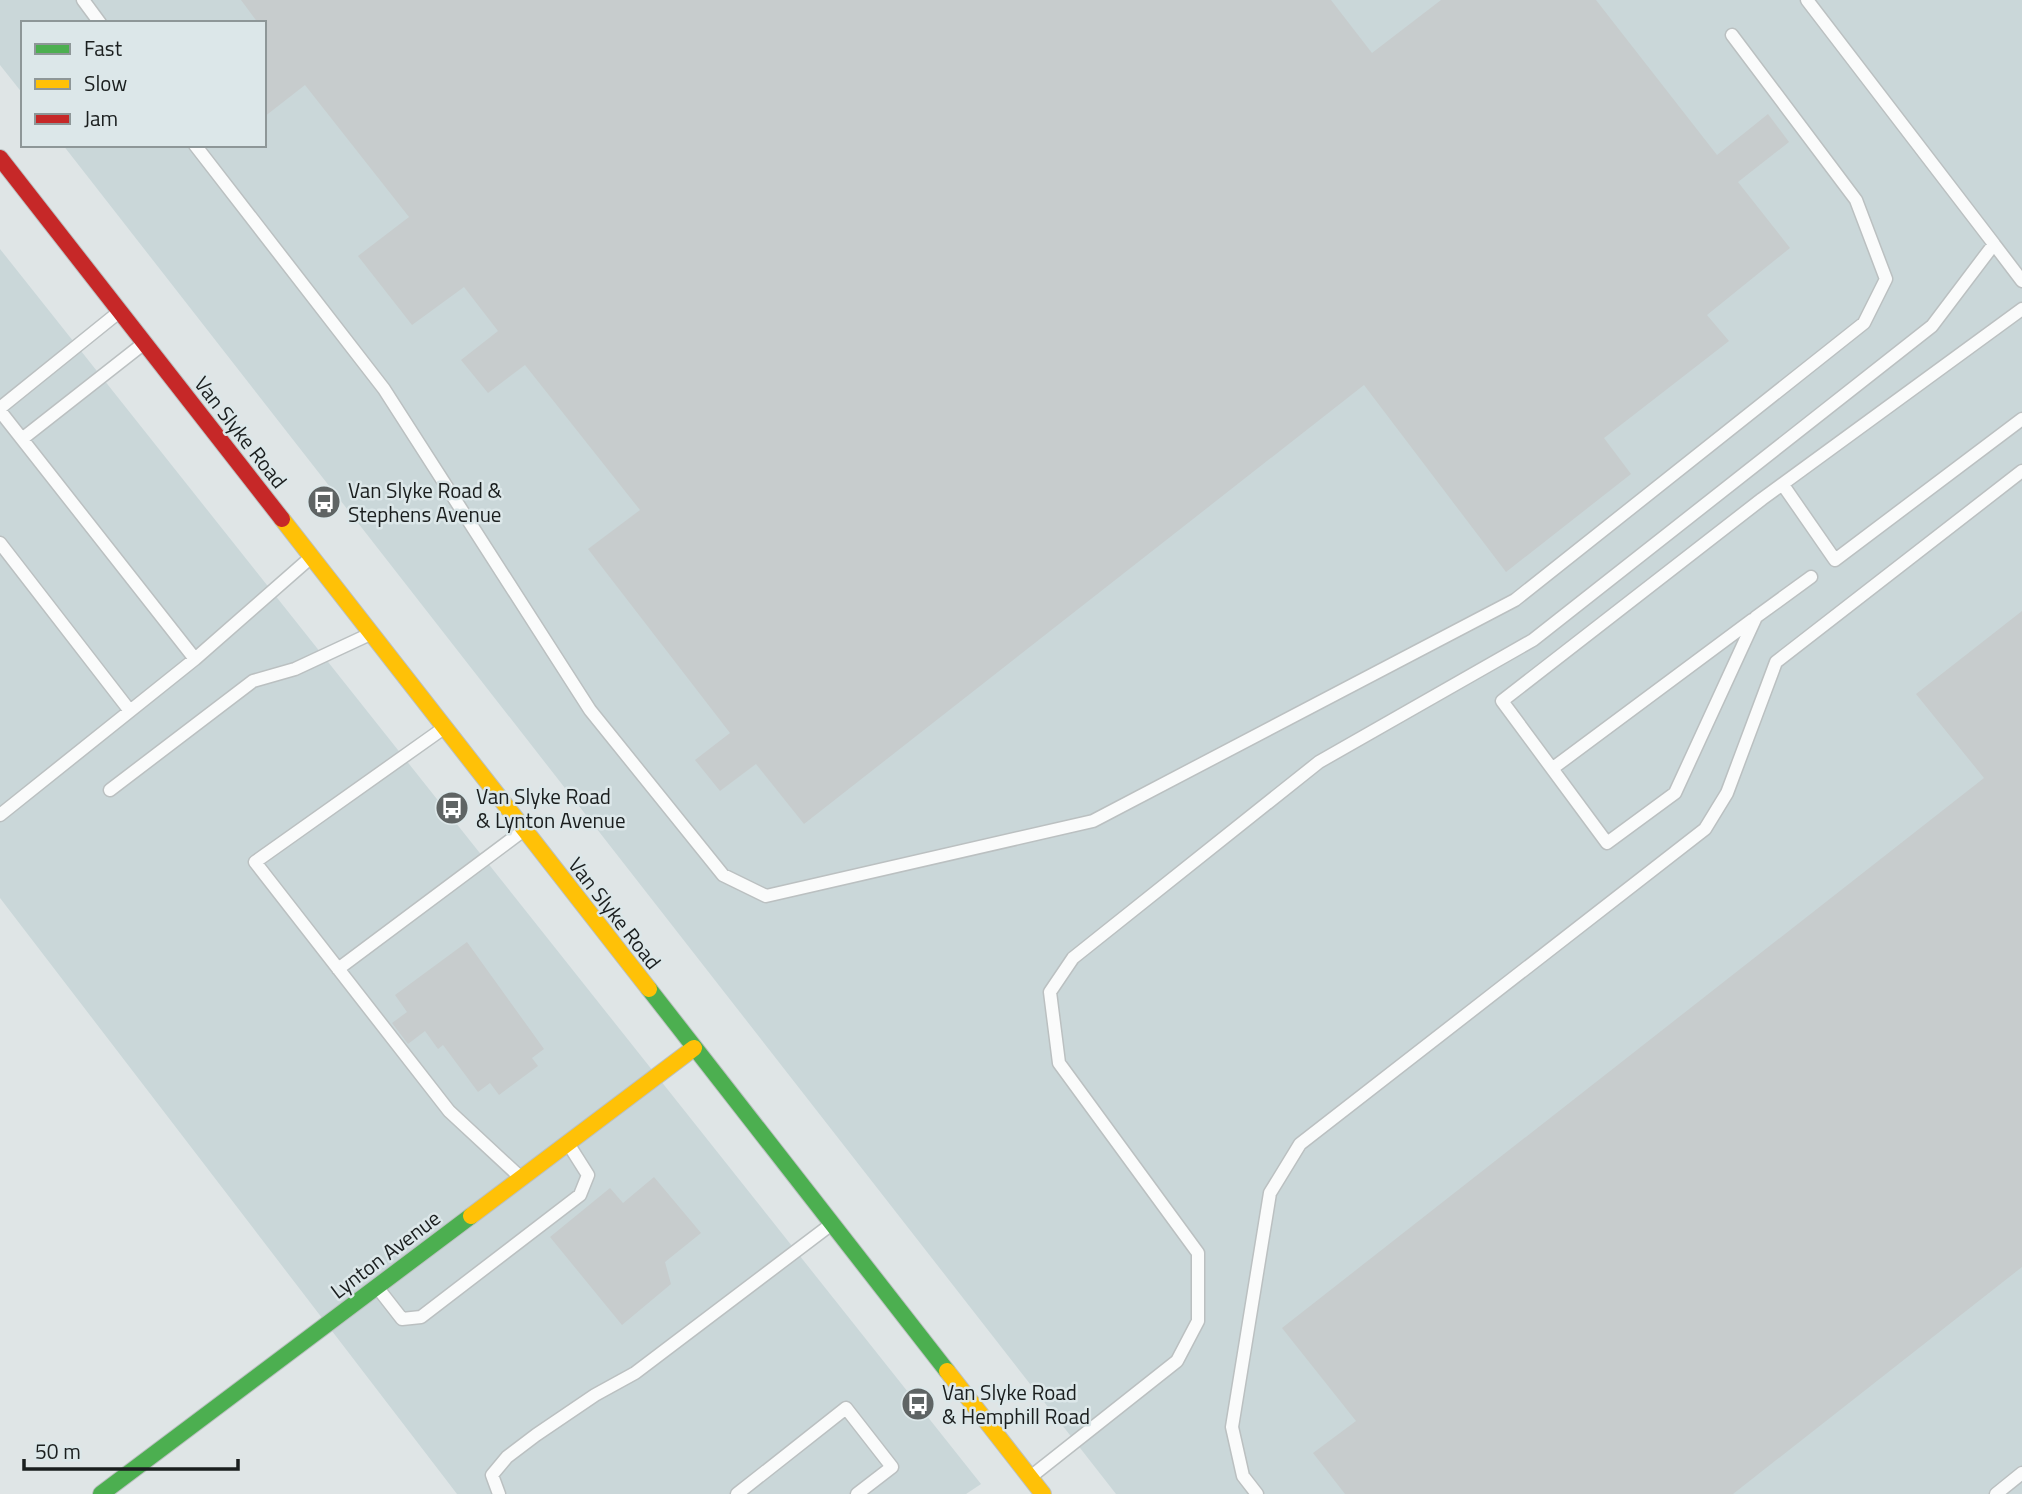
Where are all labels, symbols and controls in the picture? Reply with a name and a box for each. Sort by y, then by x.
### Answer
legend [21,21,266,147]
text: Fast [84,32,123,64]
text: Slow [84,67,127,99]
text: Jam [84,102,118,134]
street label: Van Slyke Road [187,369,295,495]
place label: Van Slyke Road & Stephens Avenue [348,474,503,530]
bus stop icon: Van Slyke Road & Stephens Avenue [305,483,343,521]
place label: Van Slyke Road & Lynton Avenue [476,780,626,836]
bus stop icon: Van Slyke Road & Lynton Avenue [433,789,471,827]
street label: Van Slyke Road [561,850,669,976]
street label: Lynton Avenue [323,1202,447,1306]
place label: Van Slyke Road & Hemphill Road [942,1376,1090,1432]
bus stop icon: Van Slyke Road & Hemphill Road [899,1385,937,1423]
scale bar [24,1428,238,1472]
text: 50 m [35,1435,81,1467]

